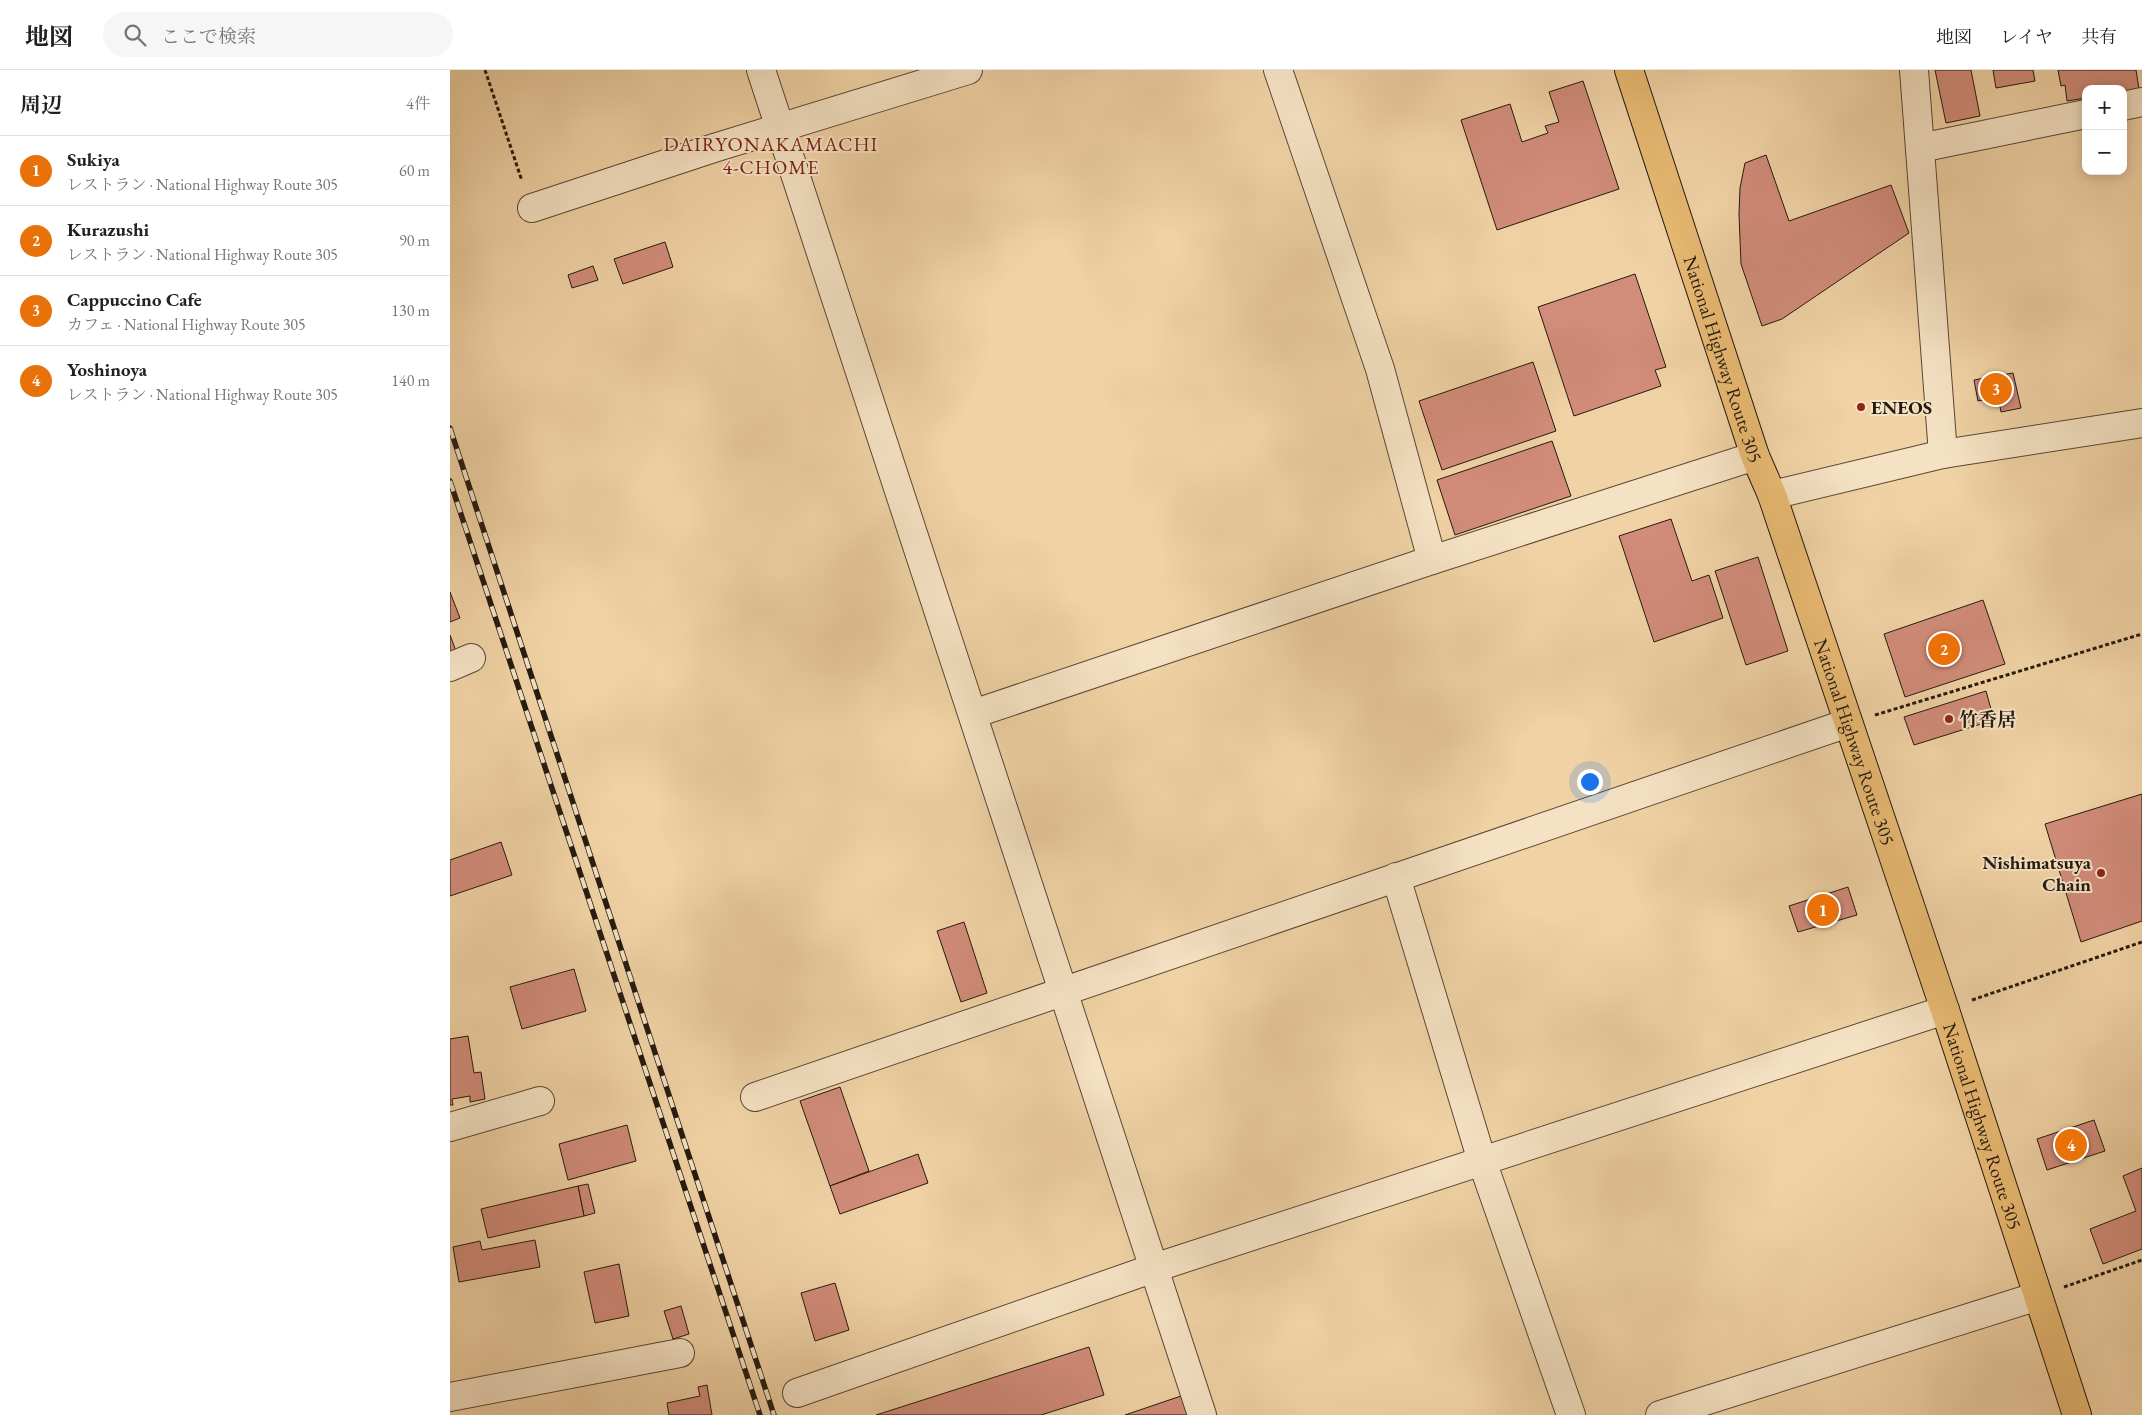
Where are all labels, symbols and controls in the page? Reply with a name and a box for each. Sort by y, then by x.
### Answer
search box [103,12,453,57]
text: 地図 [25,21,73,52]
icon: search [121,21,149,49]
text: ここで検索 [161,24,256,49]
text: 地図 [1936,25,1972,48]
text: レイヤ [2000,25,2053,48]
text: 共有 [2081,25,2117,48]
map controls [2082,85,2127,175]
button: + [2082,85,2127,130]
text: 周辺 [20,91,62,118]
text: 4件 [406,93,430,114]
button: − [2082,130,2127,175]
district label: DAIRYONAKAMACHI 4-CHOME [664,131,878,180]
text: Sukiya [67,147,120,172]
text: 1 [32,160,40,181]
text: 60 m [399,160,430,181]
text: レストラン · National Highway Route 305 [67,174,338,195]
text: Kurazushi [67,217,149,242]
text: 2 [32,230,40,251]
text: 90 m [399,230,430,251]
text: レストラン · National Highway Route 305 [67,244,338,265]
street label: National Highway Route 305 [1678,252,1769,467]
text: Cappuccino Cafe [67,287,202,312]
text: 3 [32,300,40,321]
text: 130 m [391,300,430,321]
text: カフェ · National Highway Route 305 [67,314,306,335]
text: Yoshinoya [67,357,147,382]
text: 4 [32,370,40,391]
text: 140 m [391,370,430,391]
pin: 3 [1980,370,2012,408]
text: レストラン · National Highway Route 305 [67,384,338,405]
place label: ENEOS [1871,395,1932,420]
marker: ENEOS [1855,401,1867,413]
pin: 2 [1928,630,1960,668]
street label: National Highway Route 305 [1809,635,1901,848]
place label: 竹香居 [1959,707,2016,732]
marker: 竹香居 [1943,713,1955,725]
your location [1577,769,1603,795]
place label: Nishimatsuya Chain [1982,850,2092,897]
marker: Nishimatsuya Chain [2095,867,2107,879]
pin: 1 [1807,891,1839,929]
street label: National Highway Route 305 [1937,1019,2028,1233]
pin: 4 [2055,1126,2087,1164]

